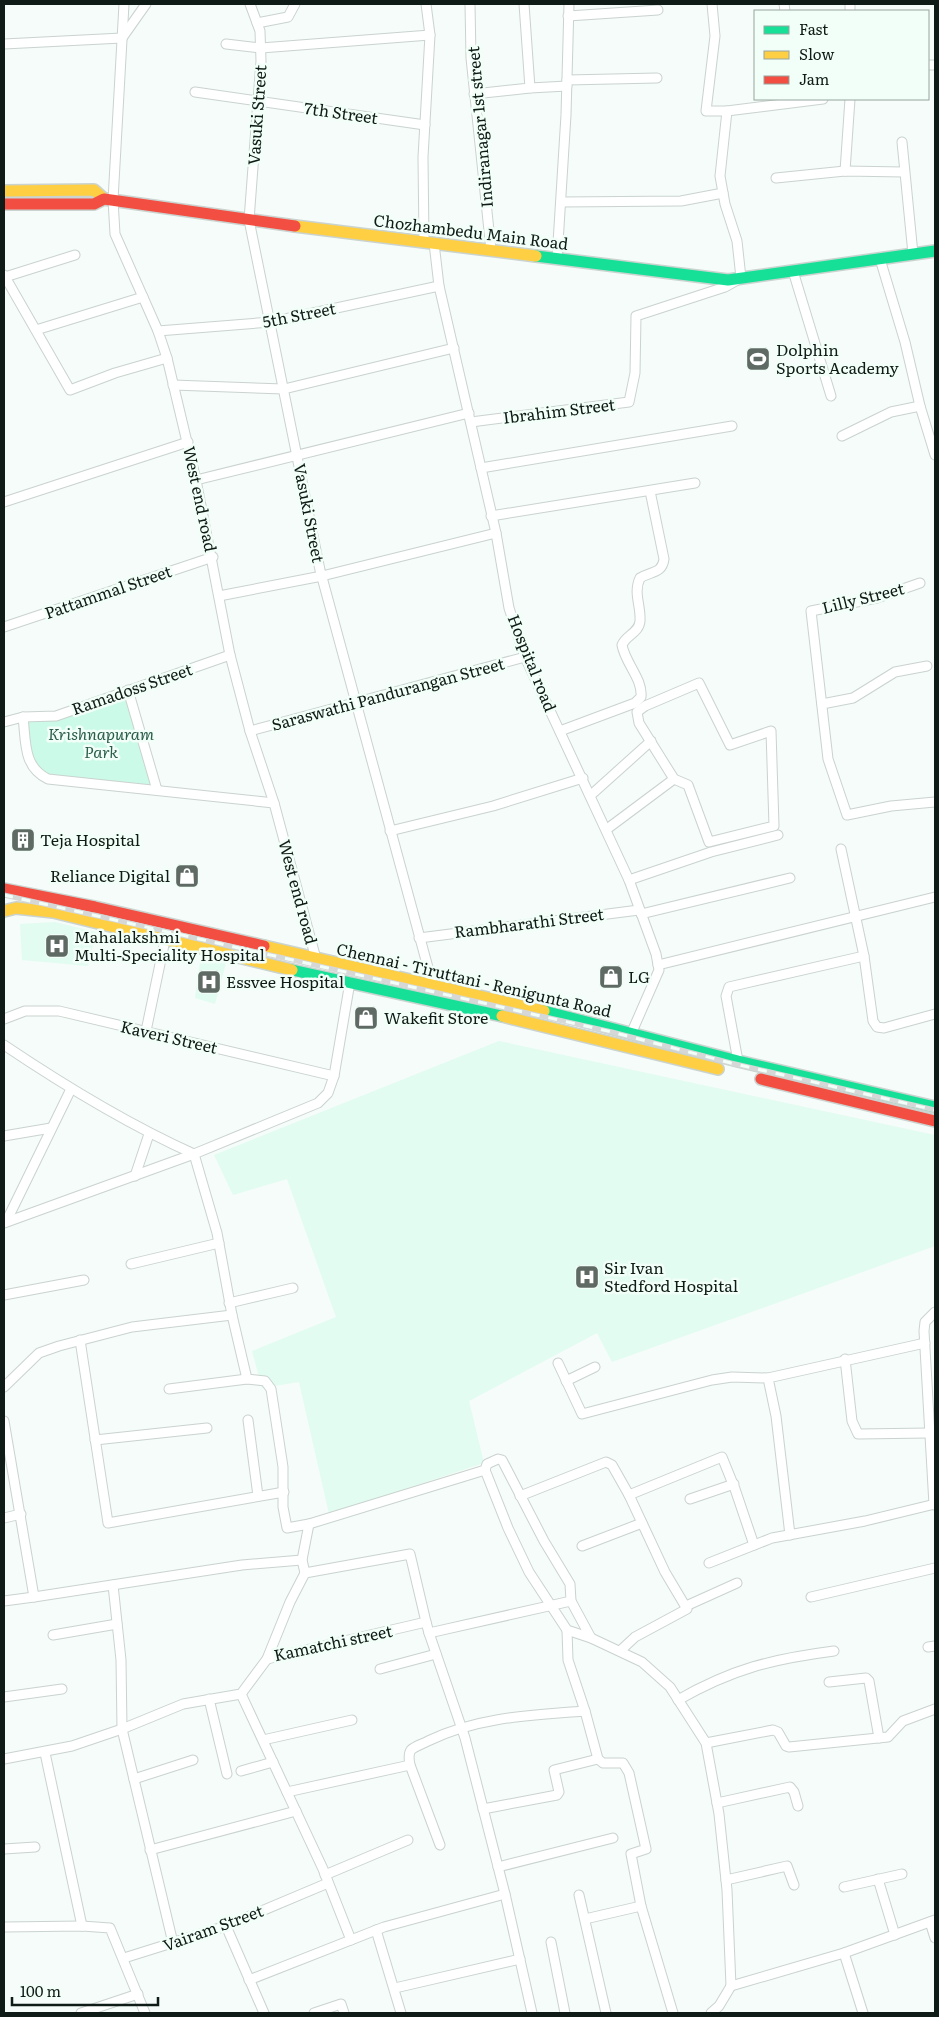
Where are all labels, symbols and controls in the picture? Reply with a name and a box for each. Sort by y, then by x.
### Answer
legend [754,10,929,100]
text: Fast [799,17,828,40]
text: Slow [799,42,834,65]
street label: Indiranagar 1st street [460,45,498,209]
street label: Vasuki Street [241,63,272,166]
text: Jam [799,67,830,90]
street label: 7th Street [303,95,380,129]
street label: Chozhambedu Main Road [372,207,570,255]
street label: 5th Street [260,295,338,333]
place label: Dolphin Sports Academy [776,337,899,379]
sports icon: Dolphin Sports Academy [745,346,771,372]
street label: Ibrahim Street [501,391,617,429]
street label: West end road [178,444,224,554]
street label: Vasuki Street [289,461,331,565]
street label: Pattammal Street [41,558,175,624]
street label: Lilly Street [819,575,907,619]
street label: Hospital road [503,610,563,715]
street label: Saraswathi Pandurangan Street [269,650,507,736]
street label: Ramadoss Street [68,656,196,720]
park label: Krishnapuram Park [48,721,154,763]
building icon: Teja Hospital [10,827,36,853]
place label: Teja Hospital [40,827,140,851]
street label: West end road [273,837,325,947]
place label: Reliance Digital [50,863,170,887]
shop icon: Reliance Digital [174,863,200,889]
street label: Rambharathi Street [453,901,606,943]
place label: Mahalakshmi Multi-Speciality Hospital [74,924,265,966]
hospital icon: Mahalakshmi Multi-Speciality Hospital [44,933,70,959]
street label: Chennai - Tiruttani - Renigunta Road [334,936,614,1022]
shop icon: LG [598,964,624,990]
place label: LG [628,964,650,988]
hospital icon: Essvee Hospital [196,969,222,995]
place label: Essvee Hospital [226,969,344,993]
shop icon: Wakefit Store [353,1005,379,1031]
place label: Wakefit Store [384,1005,488,1029]
street label: Kaveri Street [118,1013,221,1059]
place label: Sir Ivan Stedford Hospital [604,1255,738,1297]
hospital icon: Sir Ivan Stedford Hospital [574,1264,600,1290]
street label: Kamatchi street [271,1618,395,1666]
street label: Vairam Street [159,1898,267,1956]
scale bar [12,1974,159,2006]
text: 100 m [20,1979,61,2002]

